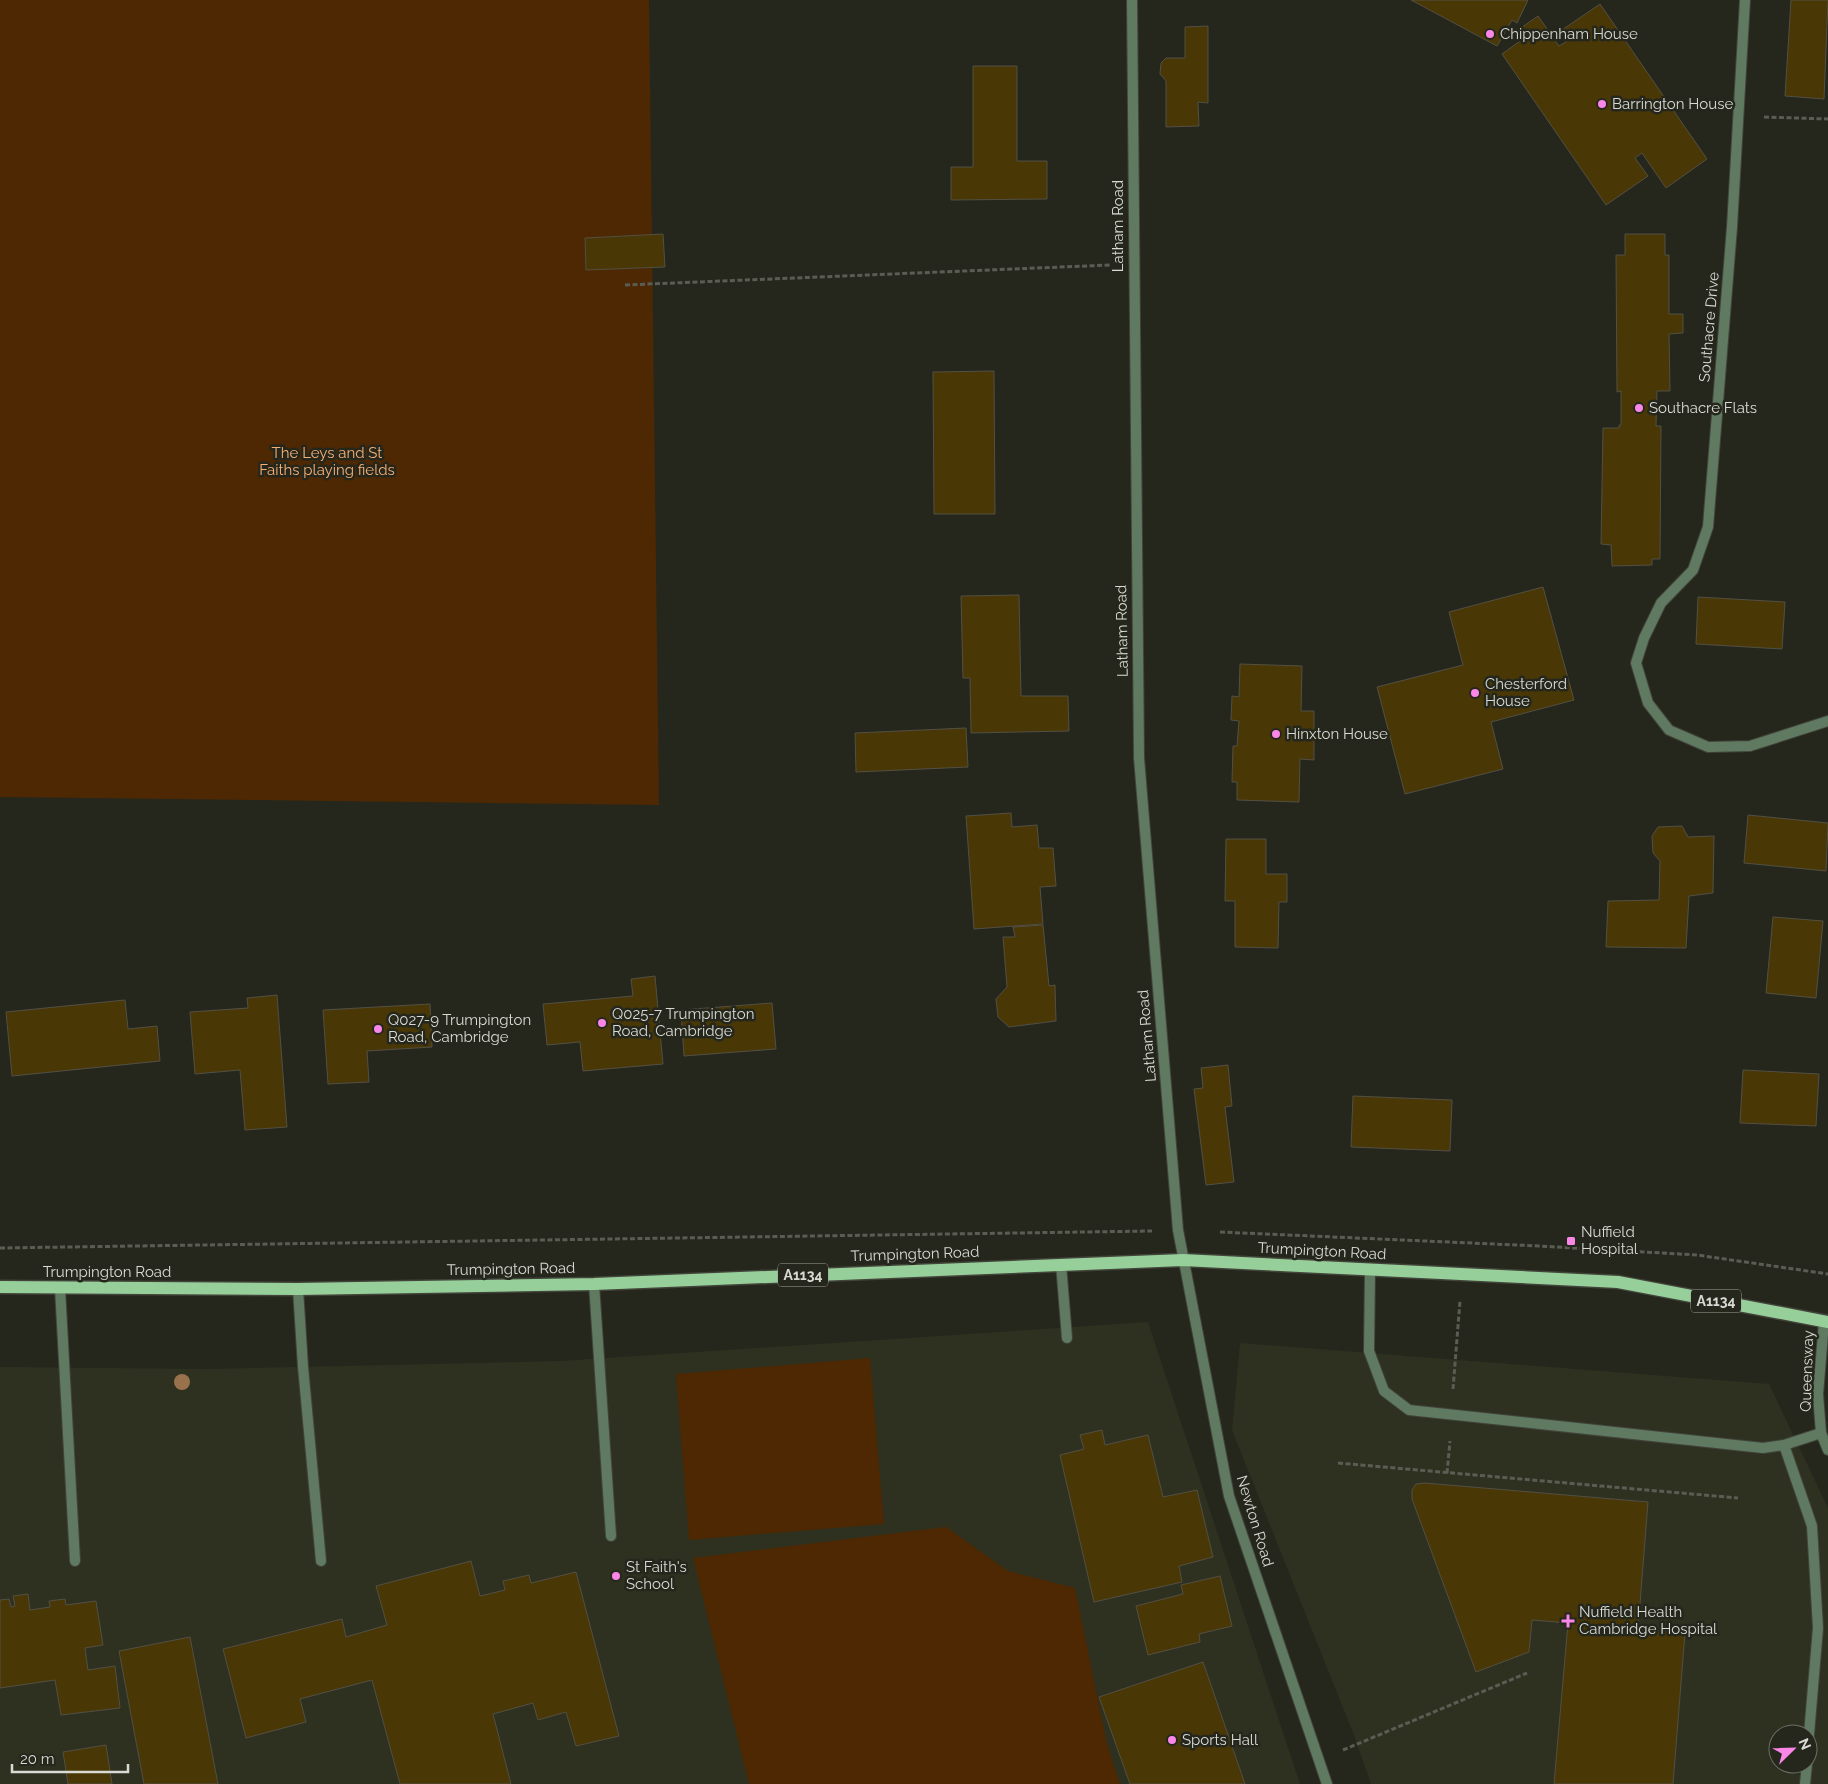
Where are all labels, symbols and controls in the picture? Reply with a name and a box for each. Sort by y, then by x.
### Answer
place label: Chippenham House [1500,25,1638,43]
marker: Chippenham House [1484,28,1496,40]
place label: Barrington House [1612,95,1733,113]
marker: Barrington House [1596,98,1608,110]
street label: Latham Road [1109,180,1127,272]
street label: Southacre Drive [1695,271,1723,383]
place label: Southacre Flats [1649,399,1757,417]
marker: Southacre Flats [1633,402,1645,414]
park label: The Leys and St Faiths playing fields [259,444,395,479]
street label: Latham Road [1112,585,1132,677]
place label: Chesterford House [1485,675,1567,710]
marker: Chesterford House [1469,687,1481,699]
place label: Hinxton House [1286,725,1388,743]
marker: Hinxton House [1270,728,1282,740]
street label: Latham Road [1134,989,1160,1083]
place label: Q025-7 Trumpington Road, Cambridge [612,1005,754,1040]
place label: Q027-9 Trumpington Road, Cambridge [388,1011,531,1046]
marker: Q025-7 Trumpington Road, Cambridge [596,1017,608,1029]
marker: Q027-9 Trumpington Road, Cambridge [372,1023,384,1035]
place label: Nuffield Hospital [1581,1223,1639,1258]
marker: Nuffield Hospital [1565,1235,1577,1247]
street label: Trumpington Road [1257,1239,1387,1263]
street label: Trumpington Road [850,1243,980,1265]
street label: Trumpington Road [447,1259,575,1279]
street label: Trumpington Road [43,1263,171,1281]
road number: A1134 [778,1264,828,1286]
road number: A1134 [1691,1290,1741,1312]
street label: Queensway [1797,1330,1817,1412]
street label: Newton Road [1233,1473,1277,1569]
place label: St Faith's School [626,1558,687,1593]
marker: St Faith's School [610,1570,622,1582]
place label: Nuffield Health Cambridge Hospital [1579,1603,1718,1638]
marker: Nuffield Health Cambridge Hospital [1561,1614,1575,1628]
north arrow [1768,1724,1818,1774]
place label: Sports Hall [1182,1731,1259,1749]
marker: Sports Hall [1166,1734,1178,1746]
text: N [1796,1736,1814,1752]
scale bar [12,1742,129,1774]
text: 20 m [20,1750,55,1768]

